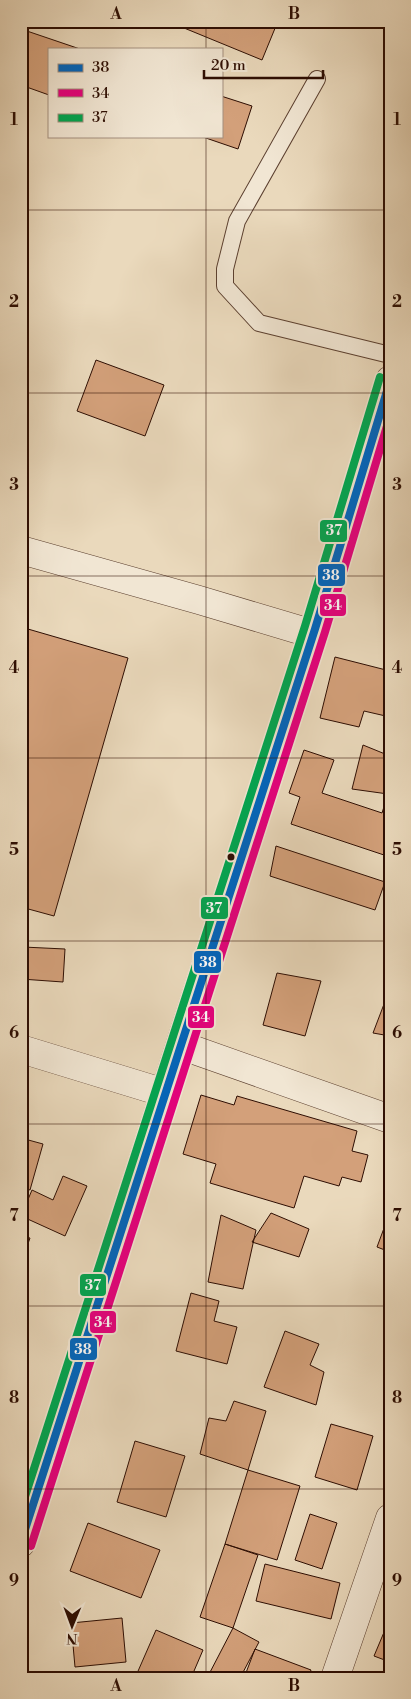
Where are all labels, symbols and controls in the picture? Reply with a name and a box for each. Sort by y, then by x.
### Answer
text: A [109,4,122,24]
text: B [288,4,300,24]
legend [48,48,222,138]
scale bar [204,48,322,80]
text: 20 m [211,56,246,75]
text: 38 [92,58,109,77]
text: 34 [92,84,110,103]
text: 37 [92,108,108,127]
text: 1 [10,110,18,130]
text: 1 [393,110,401,130]
text: 2 [9,292,19,312]
text: 2 [392,292,402,312]
text: 3 [9,475,19,495]
text: 3 [392,475,402,495]
line badge: 37 [319,519,348,543]
text: 37 [326,522,343,540]
line badge: 38 [317,563,346,587]
text: 38 [322,567,340,585]
line badge: 34 [319,593,347,617]
text: 34 [324,597,342,615]
text: 4 [9,658,20,678]
text: 4 [392,658,403,678]
text: 5 [9,840,19,860]
text: 5 [392,840,402,860]
unlabelled marker [226,852,236,862]
line badge: 37 [200,896,229,920]
text: 37 [206,900,223,918]
line badge: 38 [193,950,222,974]
text: 38 [199,954,217,972]
line badge: 34 [187,1005,215,1029]
text: 34 [192,1009,210,1027]
text: 6 [9,1023,19,1043]
text: 6 [392,1023,402,1043]
text: 7 [9,1206,19,1226]
text: 7 [392,1206,402,1226]
line badge: 37 [79,1273,107,1297]
text: 37 [85,1277,102,1295]
line badge: 34 [89,1310,117,1334]
text: 34 [94,1314,112,1332]
line badge: 38 [69,1337,98,1361]
text: 38 [74,1341,92,1359]
text: 8 [9,1388,19,1408]
text: 8 [392,1388,402,1408]
text: 9 [9,1571,19,1591]
text: 9 [392,1571,402,1591]
north arrow [48,1602,98,1652]
text: N [66,1629,77,1647]
text: A [109,1676,122,1696]
text: B [288,1676,300,1696]

